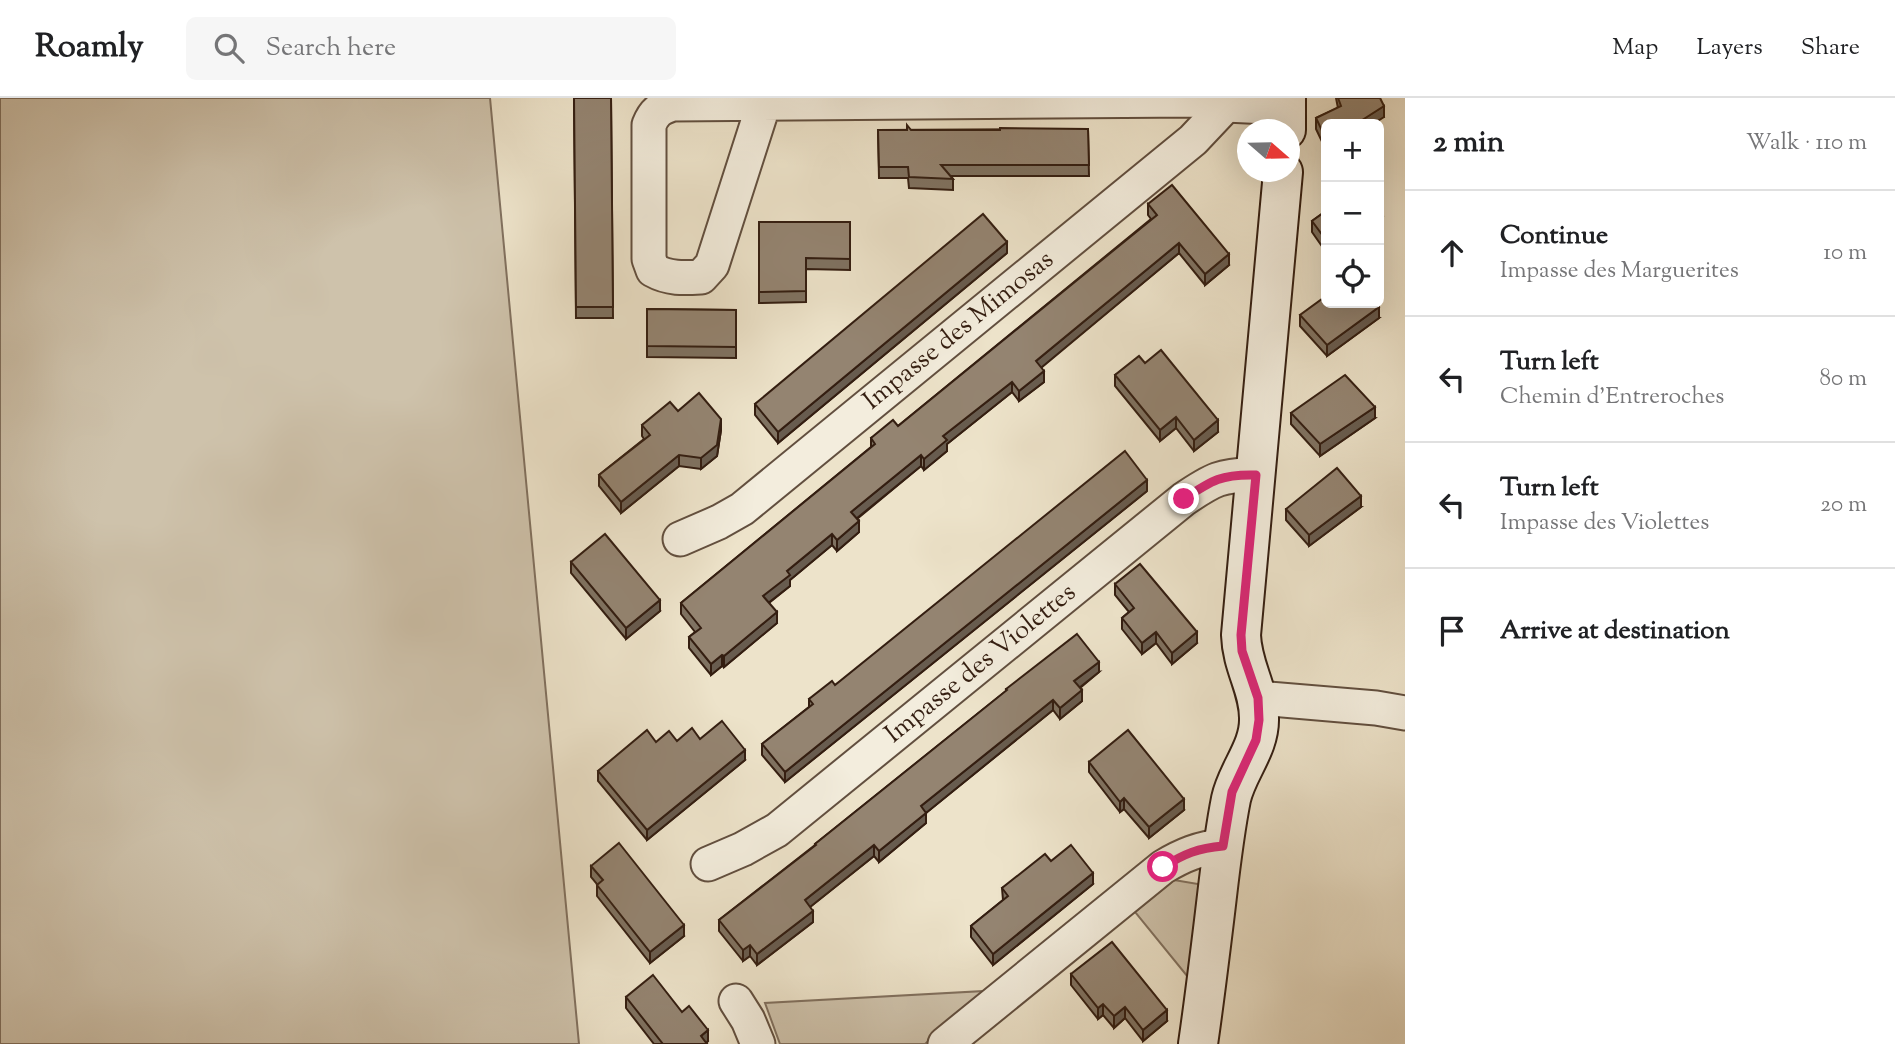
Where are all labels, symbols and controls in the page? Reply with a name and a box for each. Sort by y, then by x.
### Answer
search box [186,17,676,80]
text: Roamly [35,24,144,72]
icon: search [210,29,248,67]
text: Search here [266,30,396,67]
text: Map [1612,31,1658,65]
text: Layers [1696,31,1763,65]
text: Share [1801,31,1860,65]
north arrow [1237,119,1300,182]
map controls [1321,119,1384,308]
button: + [1321,119,1384,182]
text: 2 min [1433,122,1505,165]
text: Walk · 110 m [1746,127,1867,160]
button: − [1321,182,1384,245]
text: Continue [1500,218,1608,255]
icon: ahead [1433,234,1471,272]
text: 10 m [1823,237,1867,270]
street label: Impasse des Mimosas [856,242,1062,420]
button: locate [1321,245,1384,308]
text: Impasse des Marguerites [1500,255,1739,288]
text: Turn left [1500,344,1599,381]
icon: left [1433,360,1471,398]
text: 80 m [1819,363,1867,396]
text: Chemin d'Entreroches [1500,381,1724,414]
text: Turn left [1500,470,1599,507]
route end [1168,483,1199,514]
icon: left [1433,486,1471,524]
text: 20 m [1820,489,1867,522]
text: Impasse des Violettes [1500,507,1709,540]
street label: Impasse des Violettes [877,575,1085,753]
icon: arrive [1433,612,1471,650]
text: Arrive at destination [1500,613,1730,650]
route start [1147,851,1178,882]

